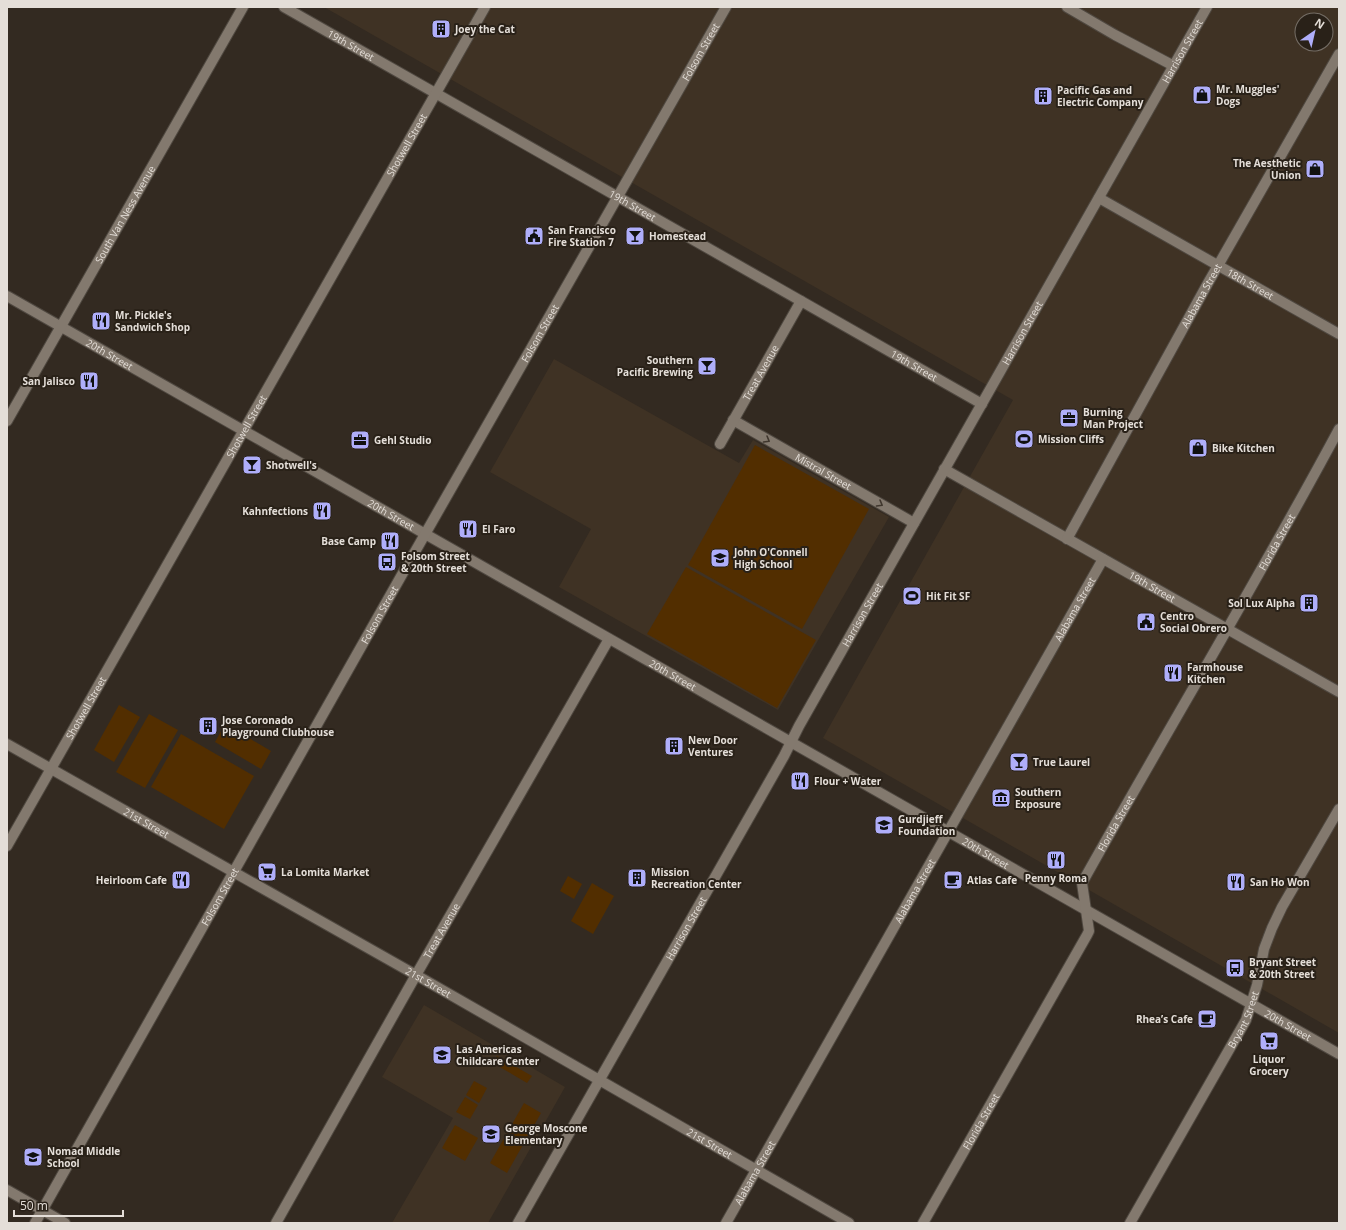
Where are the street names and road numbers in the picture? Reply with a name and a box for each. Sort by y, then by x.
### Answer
street label: Harrison Street [1158,16,1206,85]
street label: Folsom Street [678,20,723,83]
street label: 19th Street [325,26,377,64]
street label: Shotwell Street [383,110,430,179]
street label: South Van Ness Avenue [91,162,158,266]
street label: 19th Street [607,186,659,224]
street label: Alabama Street [1178,260,1225,330]
street label: 18th Street [1224,265,1277,303]
street label: Harrison Street [998,298,1046,367]
street label: Folsom Street [518,301,562,365]
street label: 20th Street [84,335,136,373]
street label: Treat Avenue [739,342,782,403]
street label: 19th Street [888,347,941,385]
street label: Shotwell Street [223,392,270,460]
street label: Mistral Street [793,450,854,493]
street label: 20th Street [365,496,417,534]
street label: Florida Street [1255,511,1298,573]
street label: 19th Street [1126,568,1178,606]
street label: Alabama Street [1051,574,1099,644]
street label: Harrison Street [839,580,886,649]
street label: Folsom Street [357,583,401,646]
street label: 20th Street [647,656,699,694]
street label: Shotwell Street [62,673,109,742]
street label: Florida Street [1094,792,1138,854]
street label: 21st Street [121,804,172,841]
street label: 20th Street [960,834,1012,872]
street label: Alabama Street [891,856,939,925]
street label: Folsom Street [198,865,242,928]
street label: Harrison Street [662,894,710,963]
street label: Treat Avenue [420,900,463,961]
street label: 21st Street [403,964,454,1001]
street label: Bryant Street [1224,989,1262,1051]
street label: 20th Street [1262,1006,1314,1044]
street label: Florida Street [959,1090,1003,1152]
street label: 21st Street [684,1125,735,1162]
street label: Alabama Street [731,1138,779,1207]

